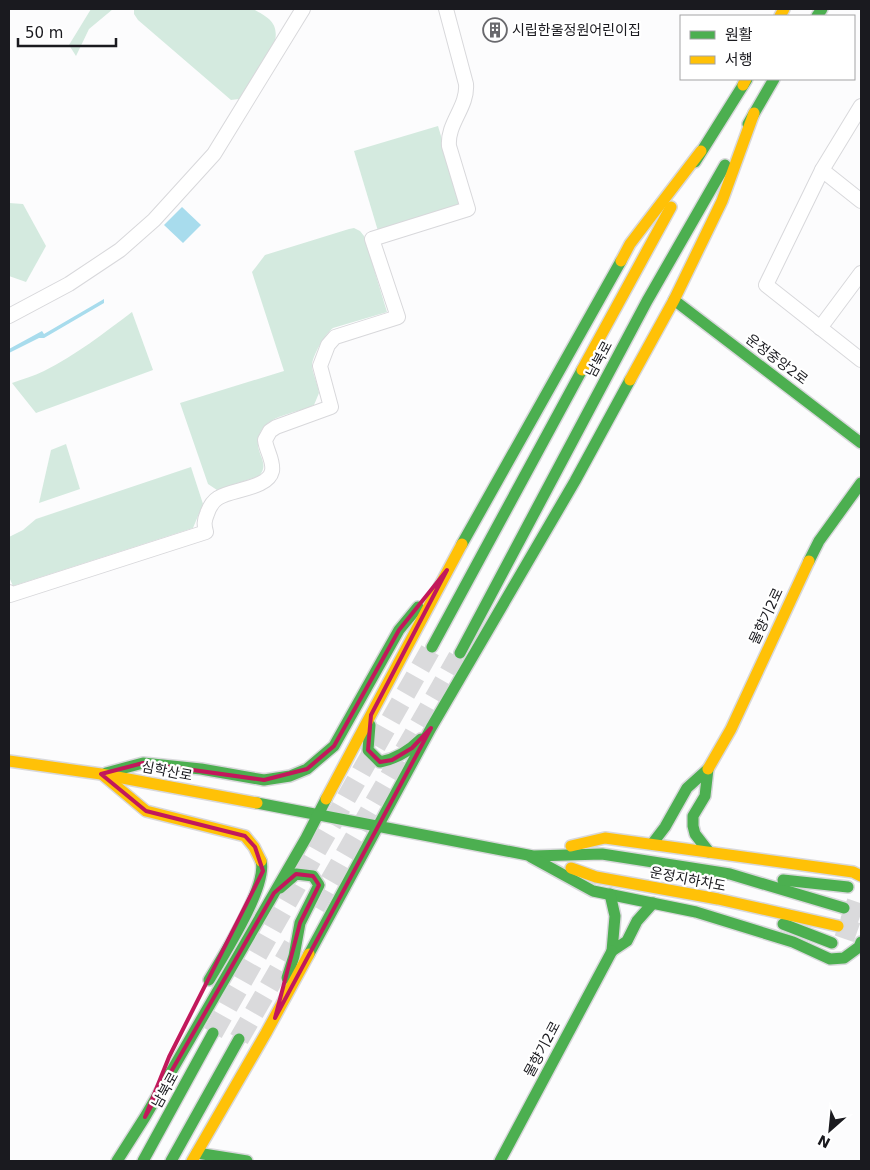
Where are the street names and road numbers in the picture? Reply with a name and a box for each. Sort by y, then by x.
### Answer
street label: 운정중앙2로 [743,331,811,388]
street label: 남북로 [583,338,615,380]
street label: 물향기2로 [746,585,786,647]
street label: 심학산로 [140,758,194,784]
street label: 운정지하차도 [649,864,728,894]
street label: 물향기2로 [521,1018,563,1079]
street label: 남북로 [149,1069,181,1111]

